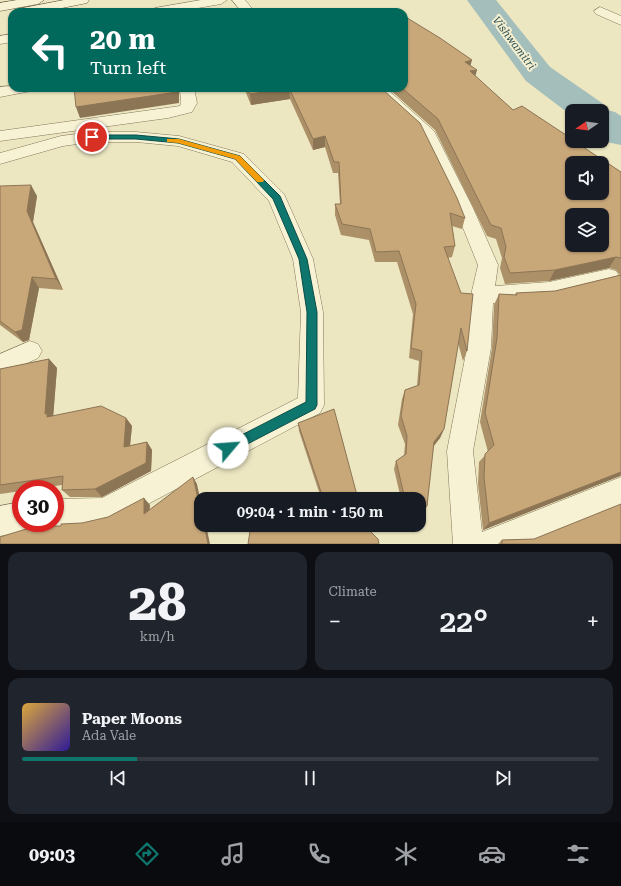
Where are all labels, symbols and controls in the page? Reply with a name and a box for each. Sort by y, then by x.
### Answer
water label: Vishwamitri [490,14,538,72]
text: 20 m [90,23,155,56]
icon: left [24,24,76,76]
text: Turn left [90,57,166,78]
north arrow [565,104,609,148]
map controls [565,104,609,252]
pin [75,120,109,154]
icon: arrive [81,126,103,148]
button: sound [565,156,609,200]
button: layers [565,208,609,252]
position arrow [207,427,249,469]
speed limit sign: 30 [12,480,64,532]
text: 09:04 · 1 min · 150 m [237,503,383,521]
text: 28 [128,572,186,633]
text: Climate [329,584,377,599]
text: 22° [440,604,488,639]
text: − [329,609,341,634]
text: + [587,609,599,634]
text: km/h [140,629,175,644]
text: Paper Moons [82,710,182,728]
text: Ada Vale [82,728,136,743]
icon: previous [107,767,129,789]
icon: pause [299,767,321,789]
icon: next [492,767,514,789]
icon: directions [133,840,161,868]
icon: music [219,840,247,868]
icon: phone [305,840,333,868]
icon: climate [392,840,420,868]
icon: car [478,840,506,868]
icon: filters [564,840,592,868]
text: 09:03 [29,844,75,865]

